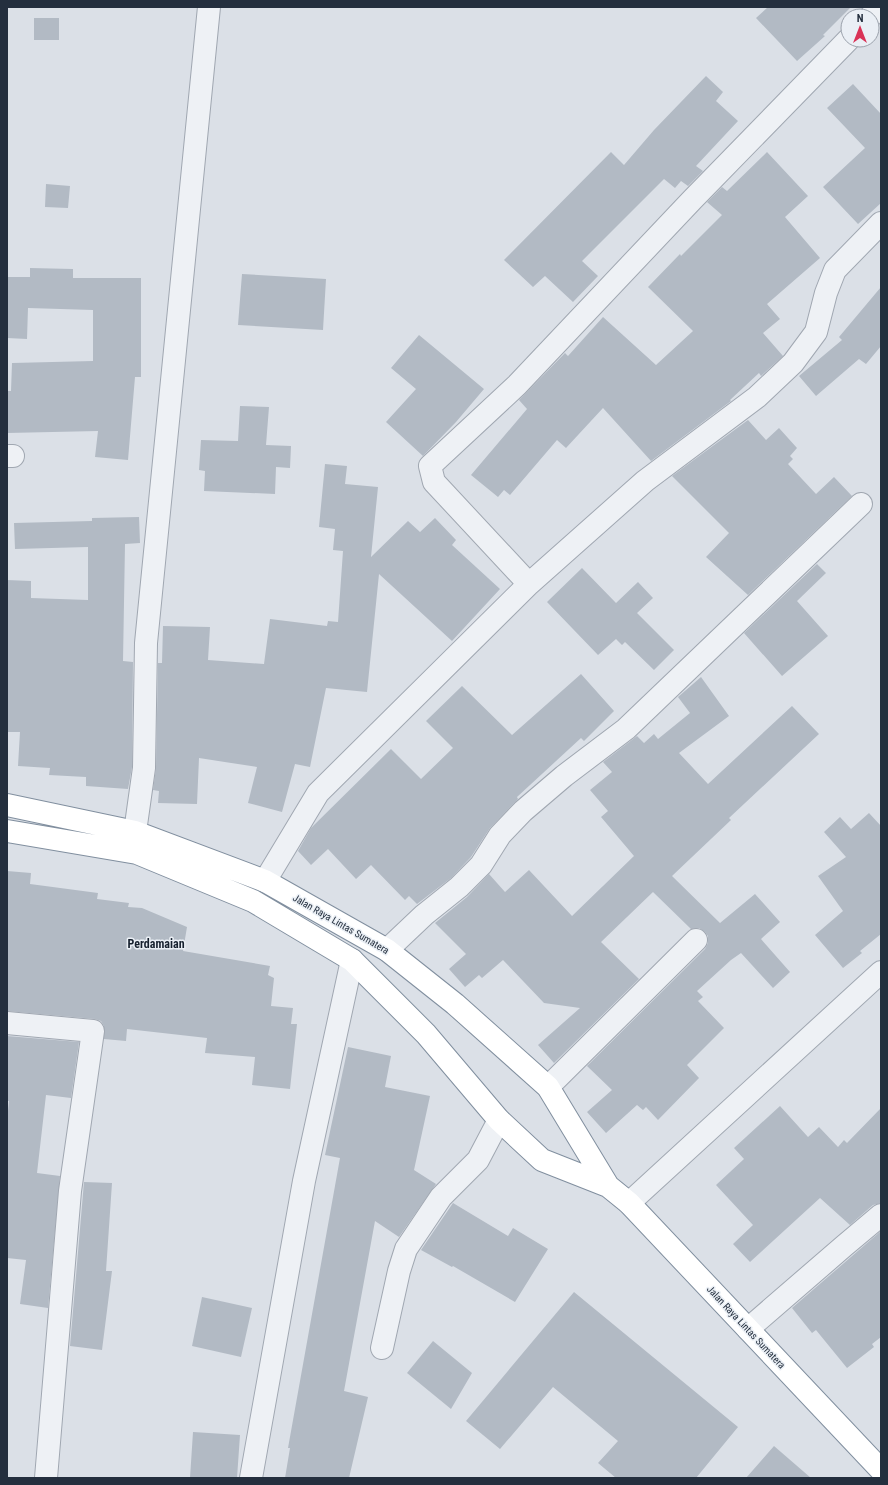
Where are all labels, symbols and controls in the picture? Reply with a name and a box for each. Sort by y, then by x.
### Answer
north arrow [840,8,880,48]
text: N [857,12,864,25]
street label: Jalan Raya Lintas Sumatera [291,892,391,956]
district label: Perdamaian [127,937,185,951]
street label: Jalan Raya Lintas Sumatera [705,1283,787,1371]

